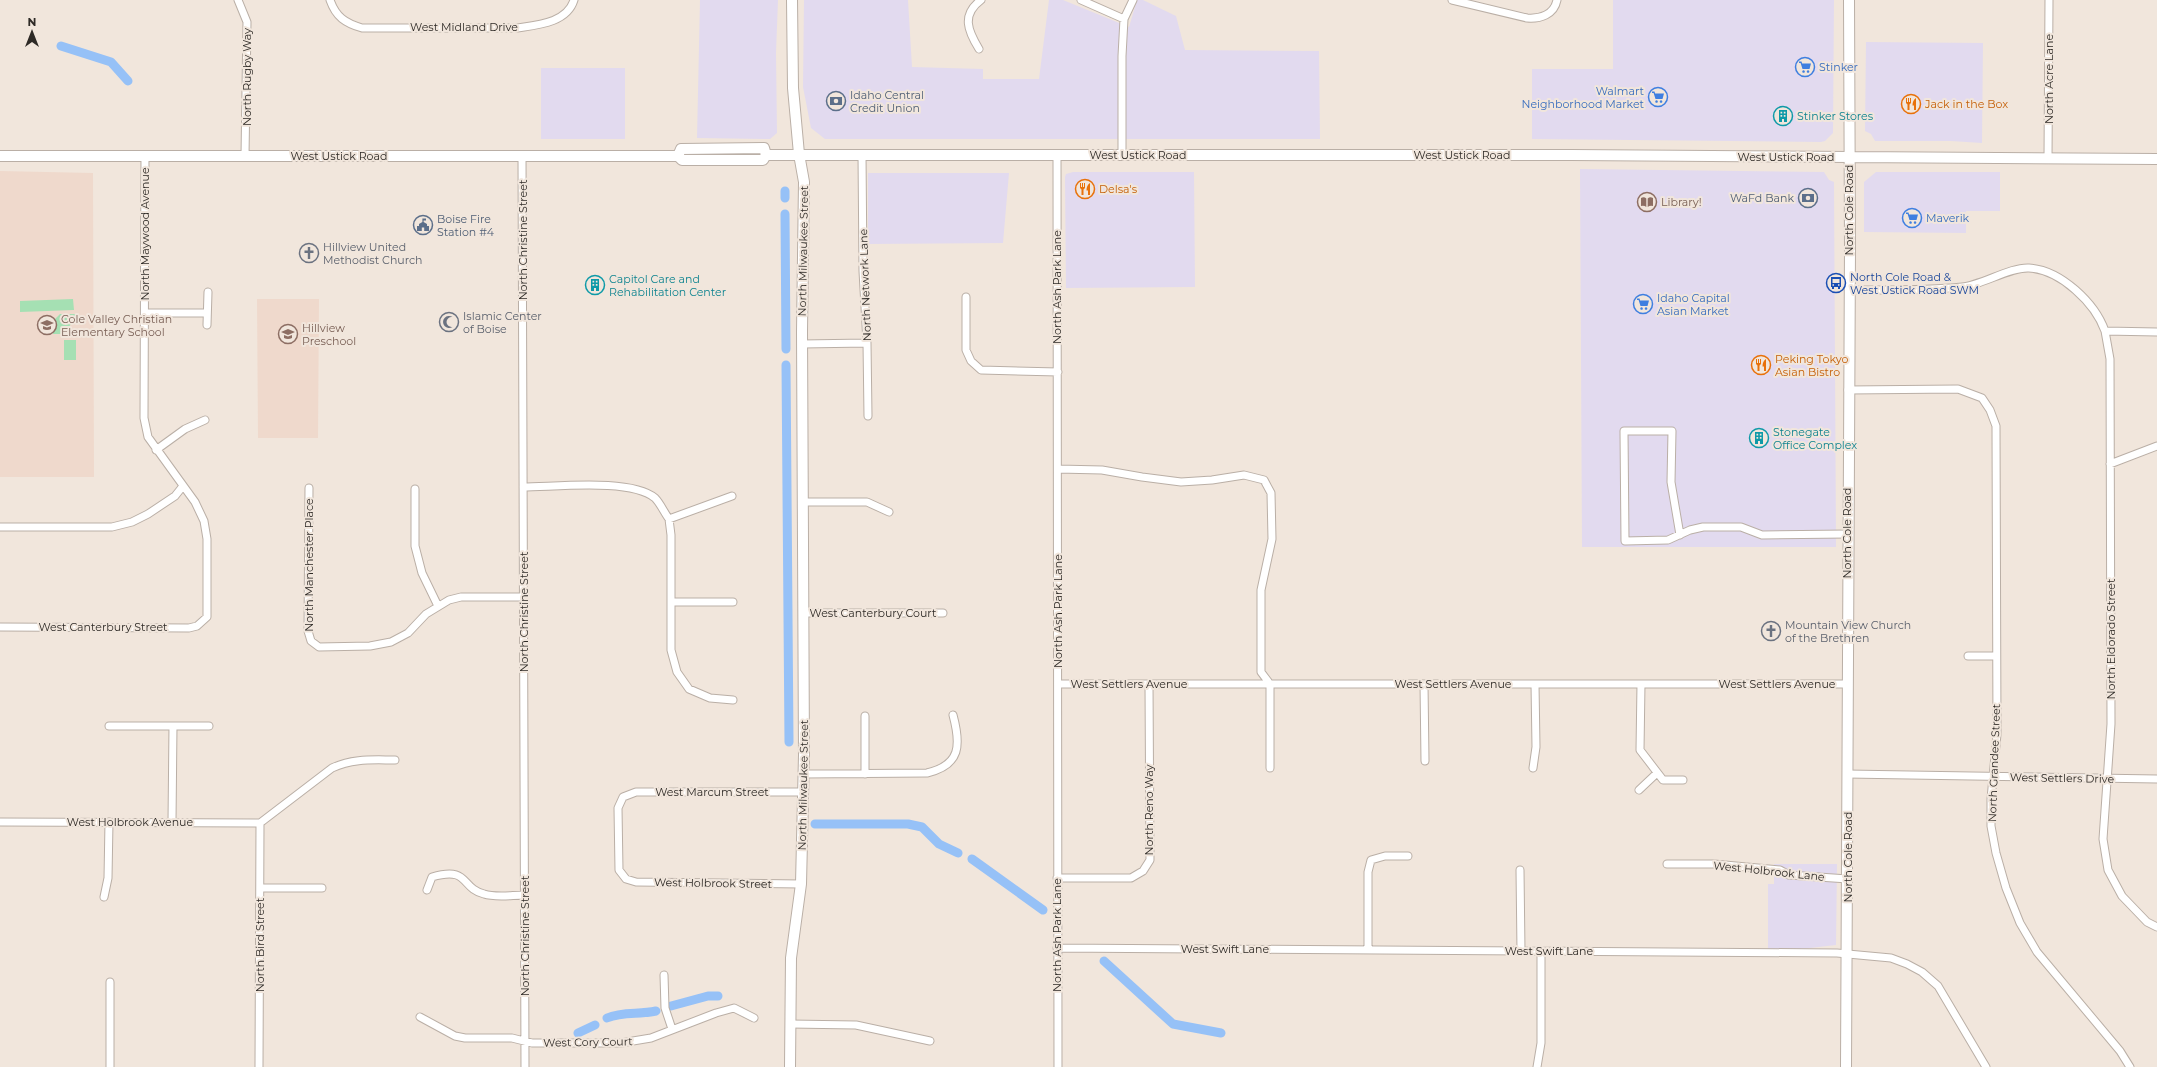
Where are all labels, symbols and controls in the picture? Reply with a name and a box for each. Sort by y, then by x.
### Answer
north arrow [12,12,52,52]
text: N [28,15,36,29]
street label: West Midland Drive [410,20,518,34]
street label: North Rugby Way [240,28,254,126]
street label: North Acre Lane [2042,34,2056,124]
supermarket icon: Stinker [1794,56,1816,78]
place label: Stinker [1819,60,1858,74]
place label: Walmart Neighborhood Market [1521,84,1645,111]
supermarket icon: Walmart Neighborhood Market [1647,86,1669,108]
place label: Idaho Central Credit Union [850,88,924,115]
bank icon: Idaho Central Credit Union [825,90,847,112]
restaurant icon: Jack in the Box [1900,93,1922,115]
place label: Jack in the Box [1924,97,2008,111]
building icon: Stinker Stores [1772,105,1794,127]
place label: Stinker Stores [1797,109,1874,123]
street label: West Ustick Road [1090,148,1186,162]
street label: West Ustick Road [1414,148,1510,162]
street label: West Ustick Road [291,149,387,163]
street label: West Ustick Road [1738,150,1834,164]
street label: North Cole Road [1842,165,1856,255]
street label: North Maywood Avenue [138,167,152,301]
restaurant icon: Delsa's [1074,178,1096,200]
street label: North Christine Street [516,179,530,300]
place label: Delsa's [1099,182,1138,196]
street label: North Milwaukee Street [795,185,811,316]
bank icon: WaFd Bank [1797,187,1819,209]
library icon: Library! [1636,191,1658,213]
place label: WaFd Bank [1730,191,1794,205]
place label: Library! [1661,195,1702,209]
supermarket icon: Maverik [1901,207,1923,229]
place label: Maverik [1926,211,1970,225]
place label: Boise Fire Station #4 [437,212,495,239]
public building icon: Boise Fire Station #4 [412,214,434,236]
street label: North Network Lane [856,228,874,341]
street label: North Ash Park Lane [1050,230,1064,344]
place label: Hillview United Methodist Church [323,240,423,267]
church icon: Hillview United Methodist Church [298,242,320,264]
place label: North Cole Road & West Ustick Road SWM [1850,270,1979,297]
place label: Capitol Care and Rehabilitation Center [609,272,726,299]
bus stop icon: North Cole Road & West Ustick Road SWM [1825,272,1847,294]
building icon: Capitol Care and Rehabilitation Center [584,274,606,296]
place label: Idaho Capital Asian Market [1657,291,1730,318]
supermarket icon: Idaho Capital Asian Market [1632,293,1654,315]
place label: Islamic Center of Boise [463,309,542,336]
mosque icon: Islamic Center of Boise [438,311,460,333]
place label: Cole Valley Christian Elementary School [61,312,172,339]
school or university icon: Cole Valley Christian Elementary School [36,314,58,336]
place label: Hillview Preschool [302,321,356,348]
school or university icon: Hillview Preschool [277,323,299,345]
place label: Peking Tokyo Asian Bistro [1775,352,1848,379]
restaurant icon: Peking Tokyo Asian Bistro [1750,354,1772,376]
place label: Stonegate Office Complex [1773,425,1857,452]
building icon: Stonegate Office Complex [1748,427,1770,449]
street label: North Cole Road [1840,488,1854,578]
street label: North Manchester Place [302,498,316,632]
street label: North Christine Street [517,551,531,672]
street label: North Ash Park Lane [1051,554,1065,668]
street label: North Eldorado Street [2104,578,2118,699]
street label: West Canterbury Court [810,606,937,620]
place label: Mountain View Church of the Brethren [1785,618,1911,645]
street label: West Canterbury Street [38,620,168,634]
church icon: Mountain View Church of the Brethren [1760,620,1782,642]
street label: West Settlers Avenue [1071,677,1188,691]
street label: West Settlers Avenue [1395,677,1512,691]
street label: West Settlers Avenue [1719,677,1836,691]
street label: North Grandee Street [1985,703,2003,822]
street label: North Milwaukee Street [795,719,811,850]
street label: North Reno Way [1142,765,1156,855]
street label: West Settlers Drive [2010,770,2115,786]
street label: West Marcum Street [655,785,769,799]
street label: North Cole Road [1841,812,1855,902]
street label: West Holbrook Avenue [67,815,193,829]
street label: West Holbrook Lane [1713,858,1826,884]
street label: North Christine Street [518,875,532,996]
street label: West Holbrook Street [654,875,773,891]
street label: North Ash Park Lane [1050,878,1064,992]
street label: North Bird Street [253,897,267,992]
street label: West Swift Lane [1181,942,1270,956]
street label: West Swift Lane [1505,944,1594,958]
street label: West Cory Court [543,1034,633,1050]

